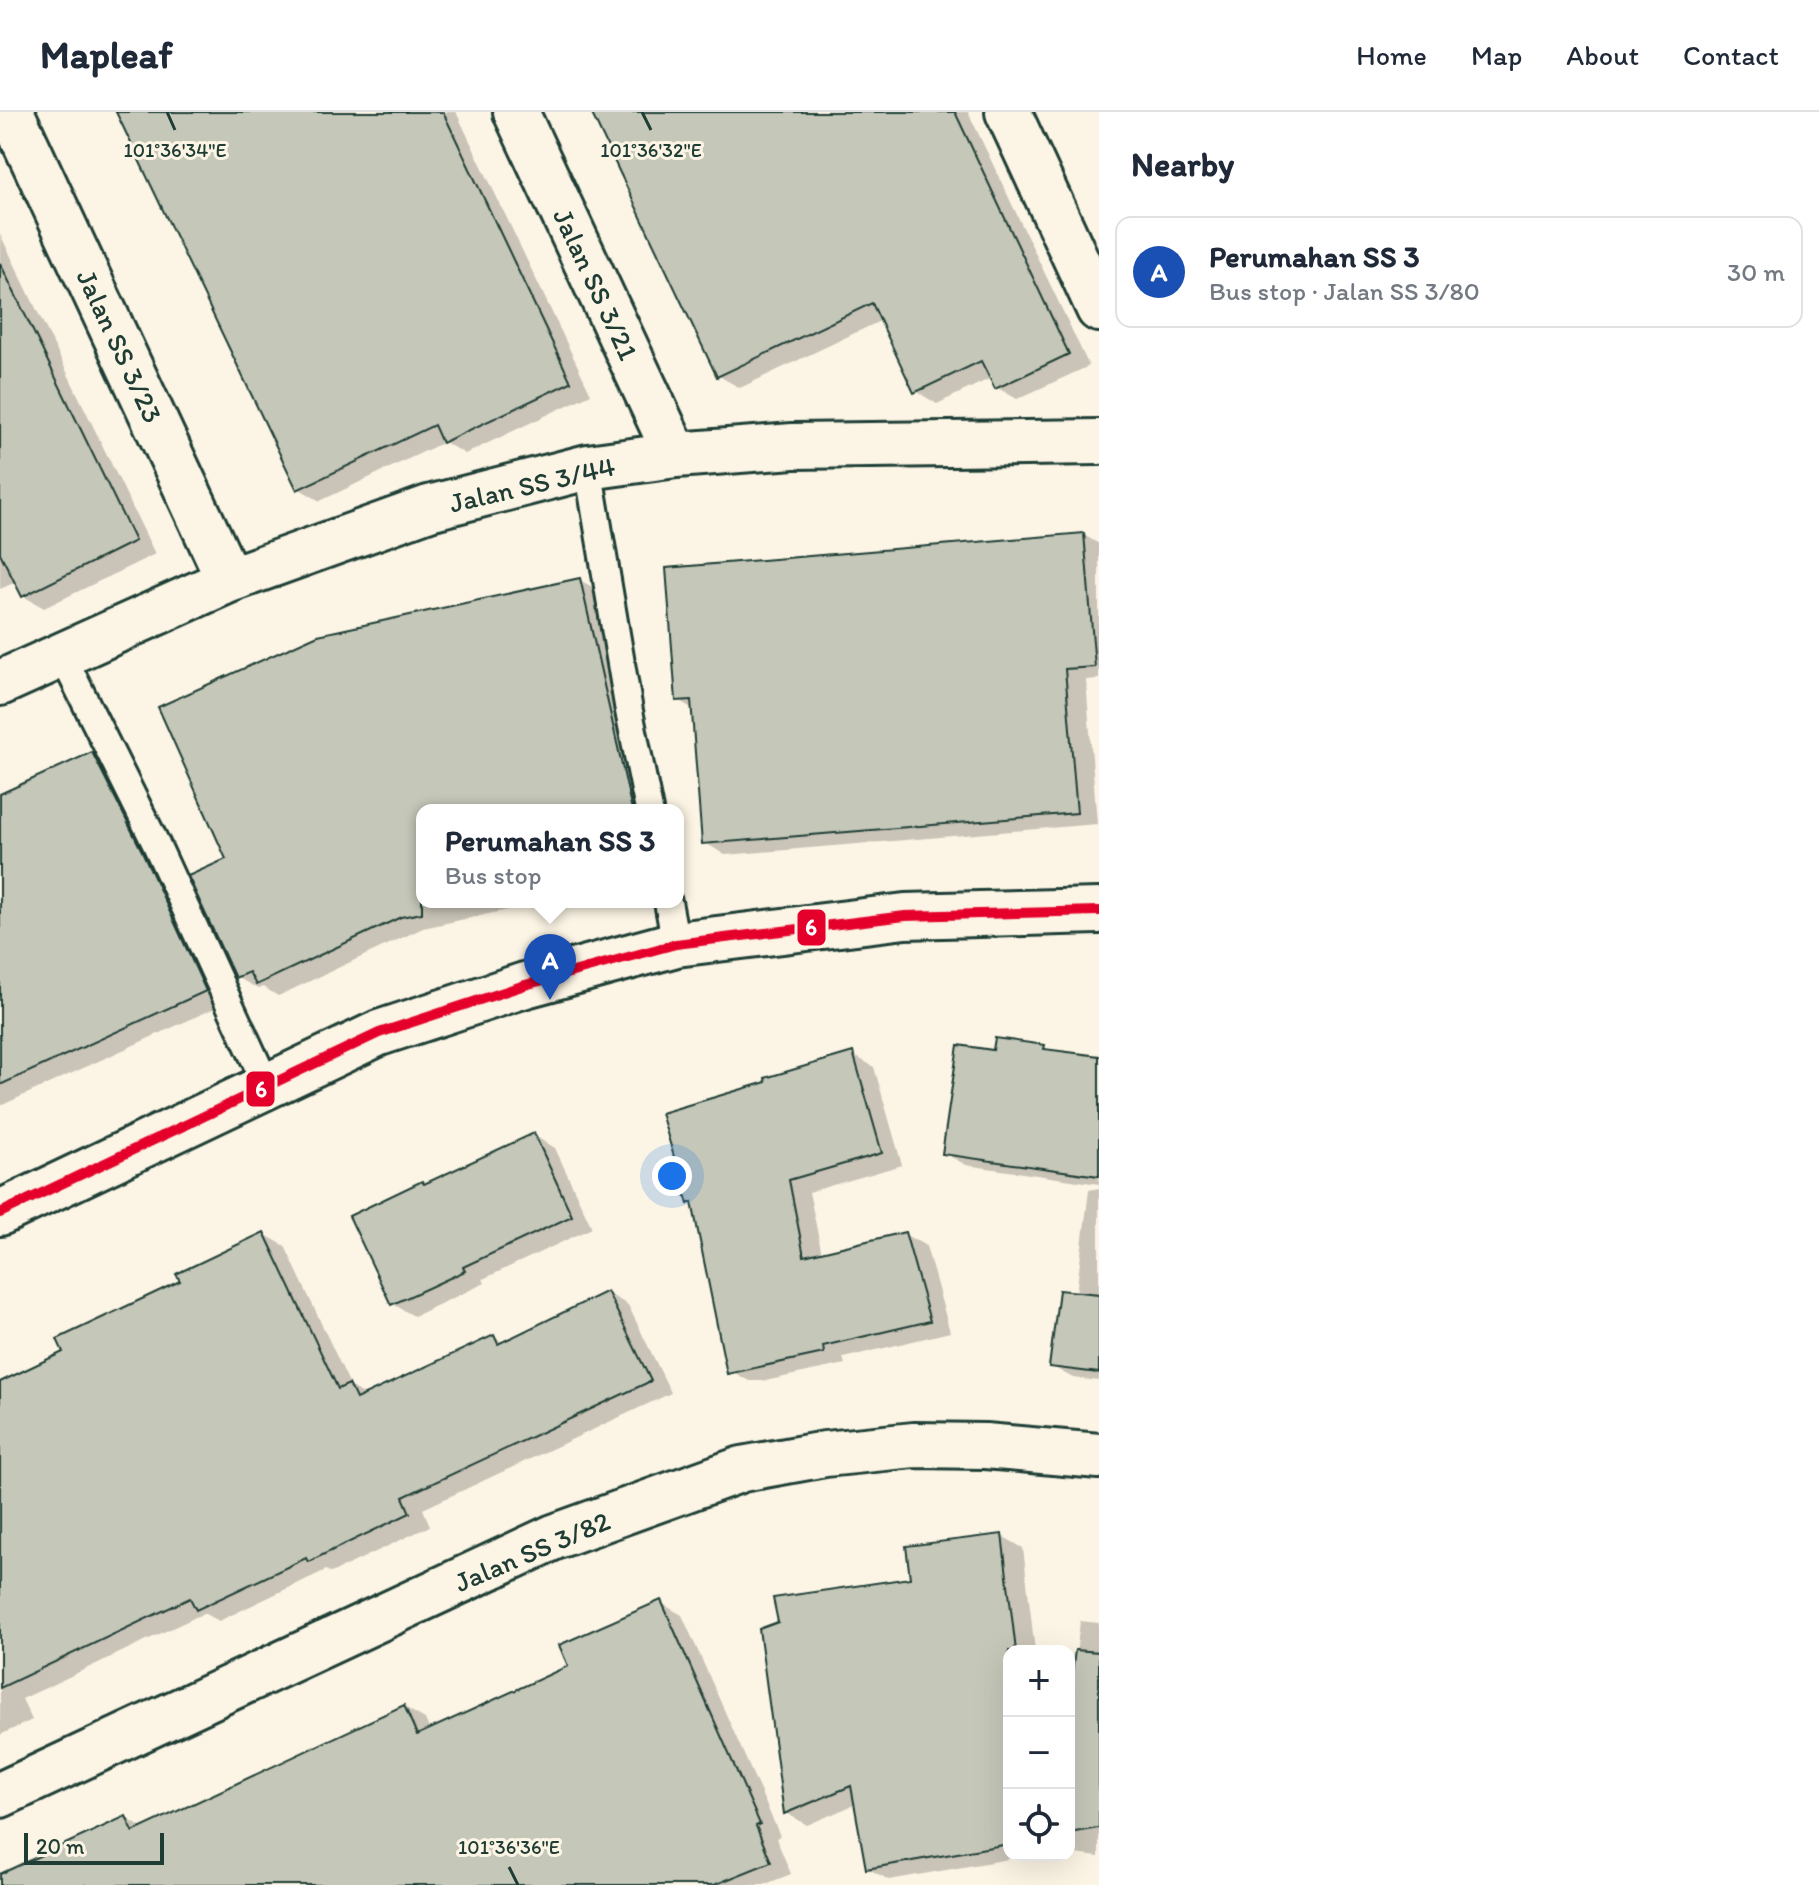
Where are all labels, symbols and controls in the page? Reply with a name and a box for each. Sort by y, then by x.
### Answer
text: Mapleaf [40,32,173,78]
text: Home [1356,38,1427,72]
text: Map [1471,38,1522,72]
text: About [1566,38,1639,72]
text: Contact [1683,38,1779,72]
text: 101°36'34"E [123,138,227,162]
text: 101°36'32"E [600,138,702,162]
text: Nearby [1131,144,1234,185]
street label: Jalan SS 3/21 [546,203,646,365]
text: Perumahan SS 3 [1209,238,1420,275]
text: A [1151,256,1167,288]
text: 30 m [1727,256,1785,288]
street label: Jalan SS 3/23 [70,264,170,428]
text: Bus stop · Jalan SS 3/80 [1209,275,1480,307]
street label: Jalan SS 3/44 [446,448,618,520]
popup [416,804,684,908]
text: Perumahan SS 3 [445,822,655,859]
text: Bus stop [445,859,542,891]
line badge: 6 [796,908,827,947]
text: 6 [805,914,817,941]
pin: A [524,934,576,1000]
line badge: 6 [245,1070,276,1108]
text: 6 [255,1076,267,1103]
your location [652,1156,692,1196]
street label: Jalan SS 3/82 [449,1503,615,1599]
map controls [1003,1645,1075,1861]
button: + [1003,1645,1075,1717]
button: − [1003,1717,1075,1789]
button: locate [1003,1789,1075,1861]
scale bar [24,1829,164,1865]
text: 20 m [36,1833,85,1860]
text: 101°36'36"E [458,1835,560,1859]

